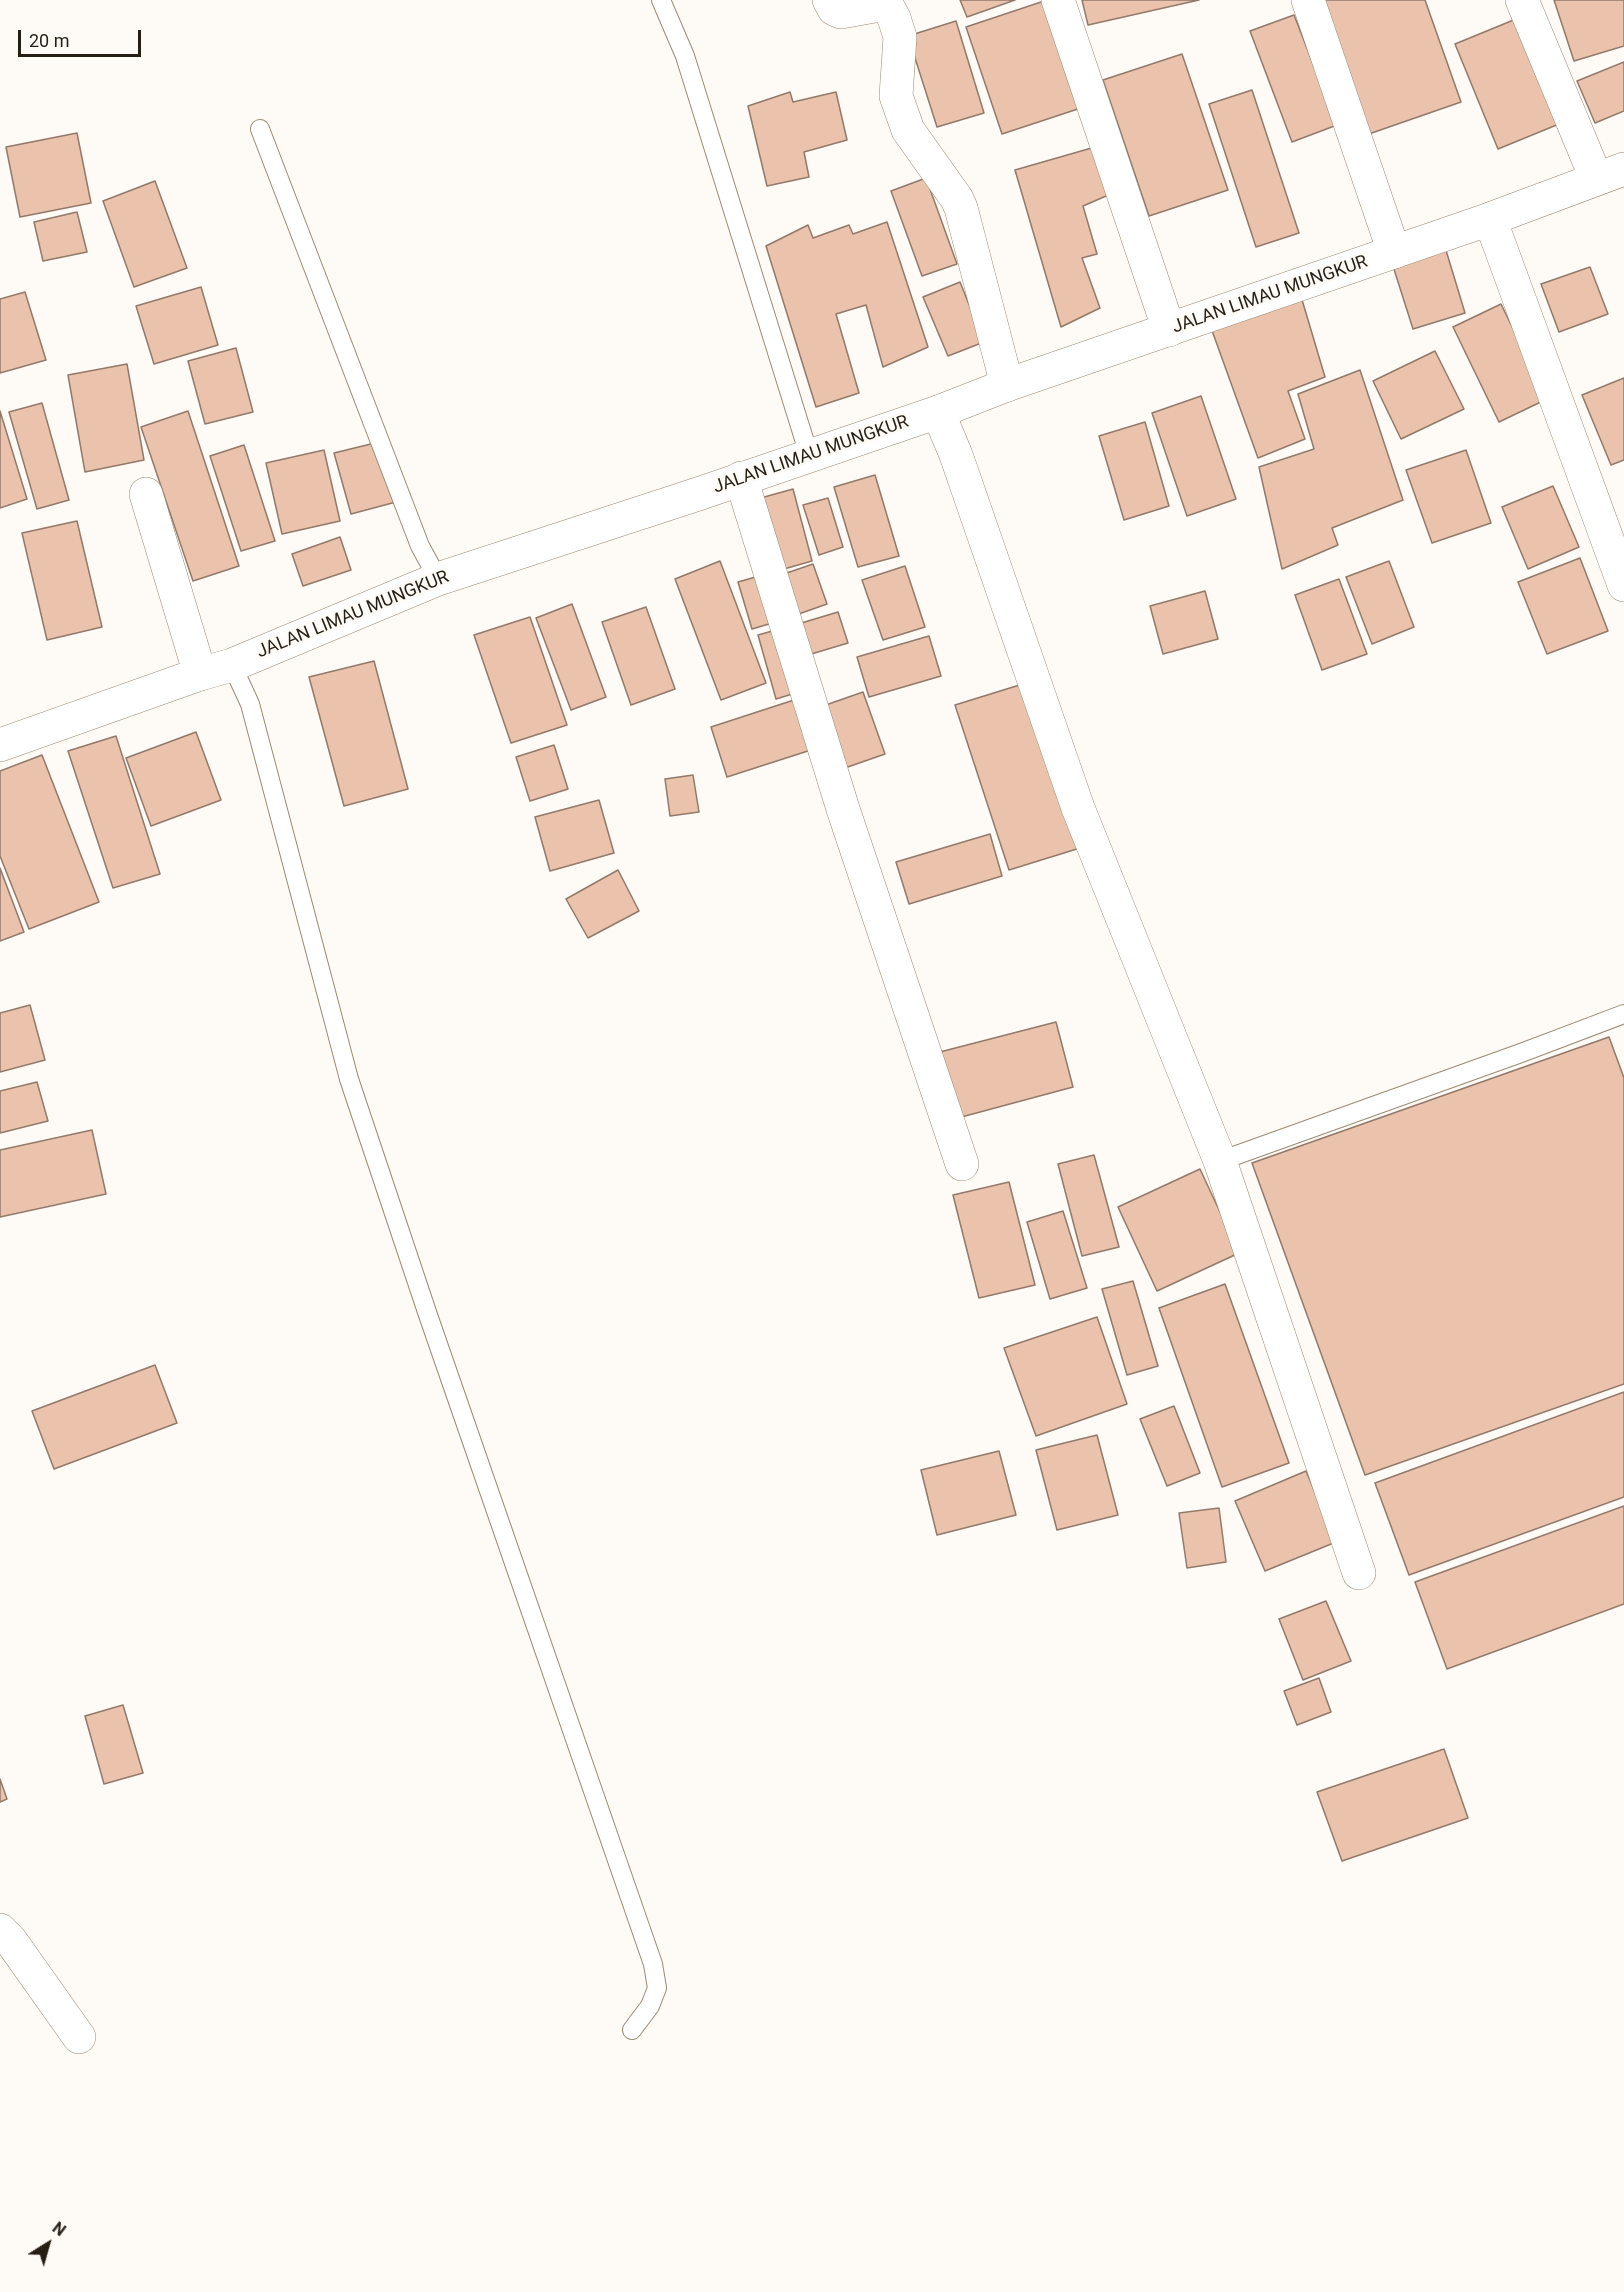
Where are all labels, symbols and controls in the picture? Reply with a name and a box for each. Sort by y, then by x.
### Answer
scale bar [21,18,144,56]
text: 20 m [29,30,69,51]
street label: JALAN LIMAU MUNGKUR [1170,251,1370,339]
street label: JALAN LIMAU MUNGKUR [711,411,911,499]
street label: JALAN LIMAU MUNGKUR [254,567,452,663]
north arrow [18,2214,78,2274]
text: N [49,2218,69,2240]

